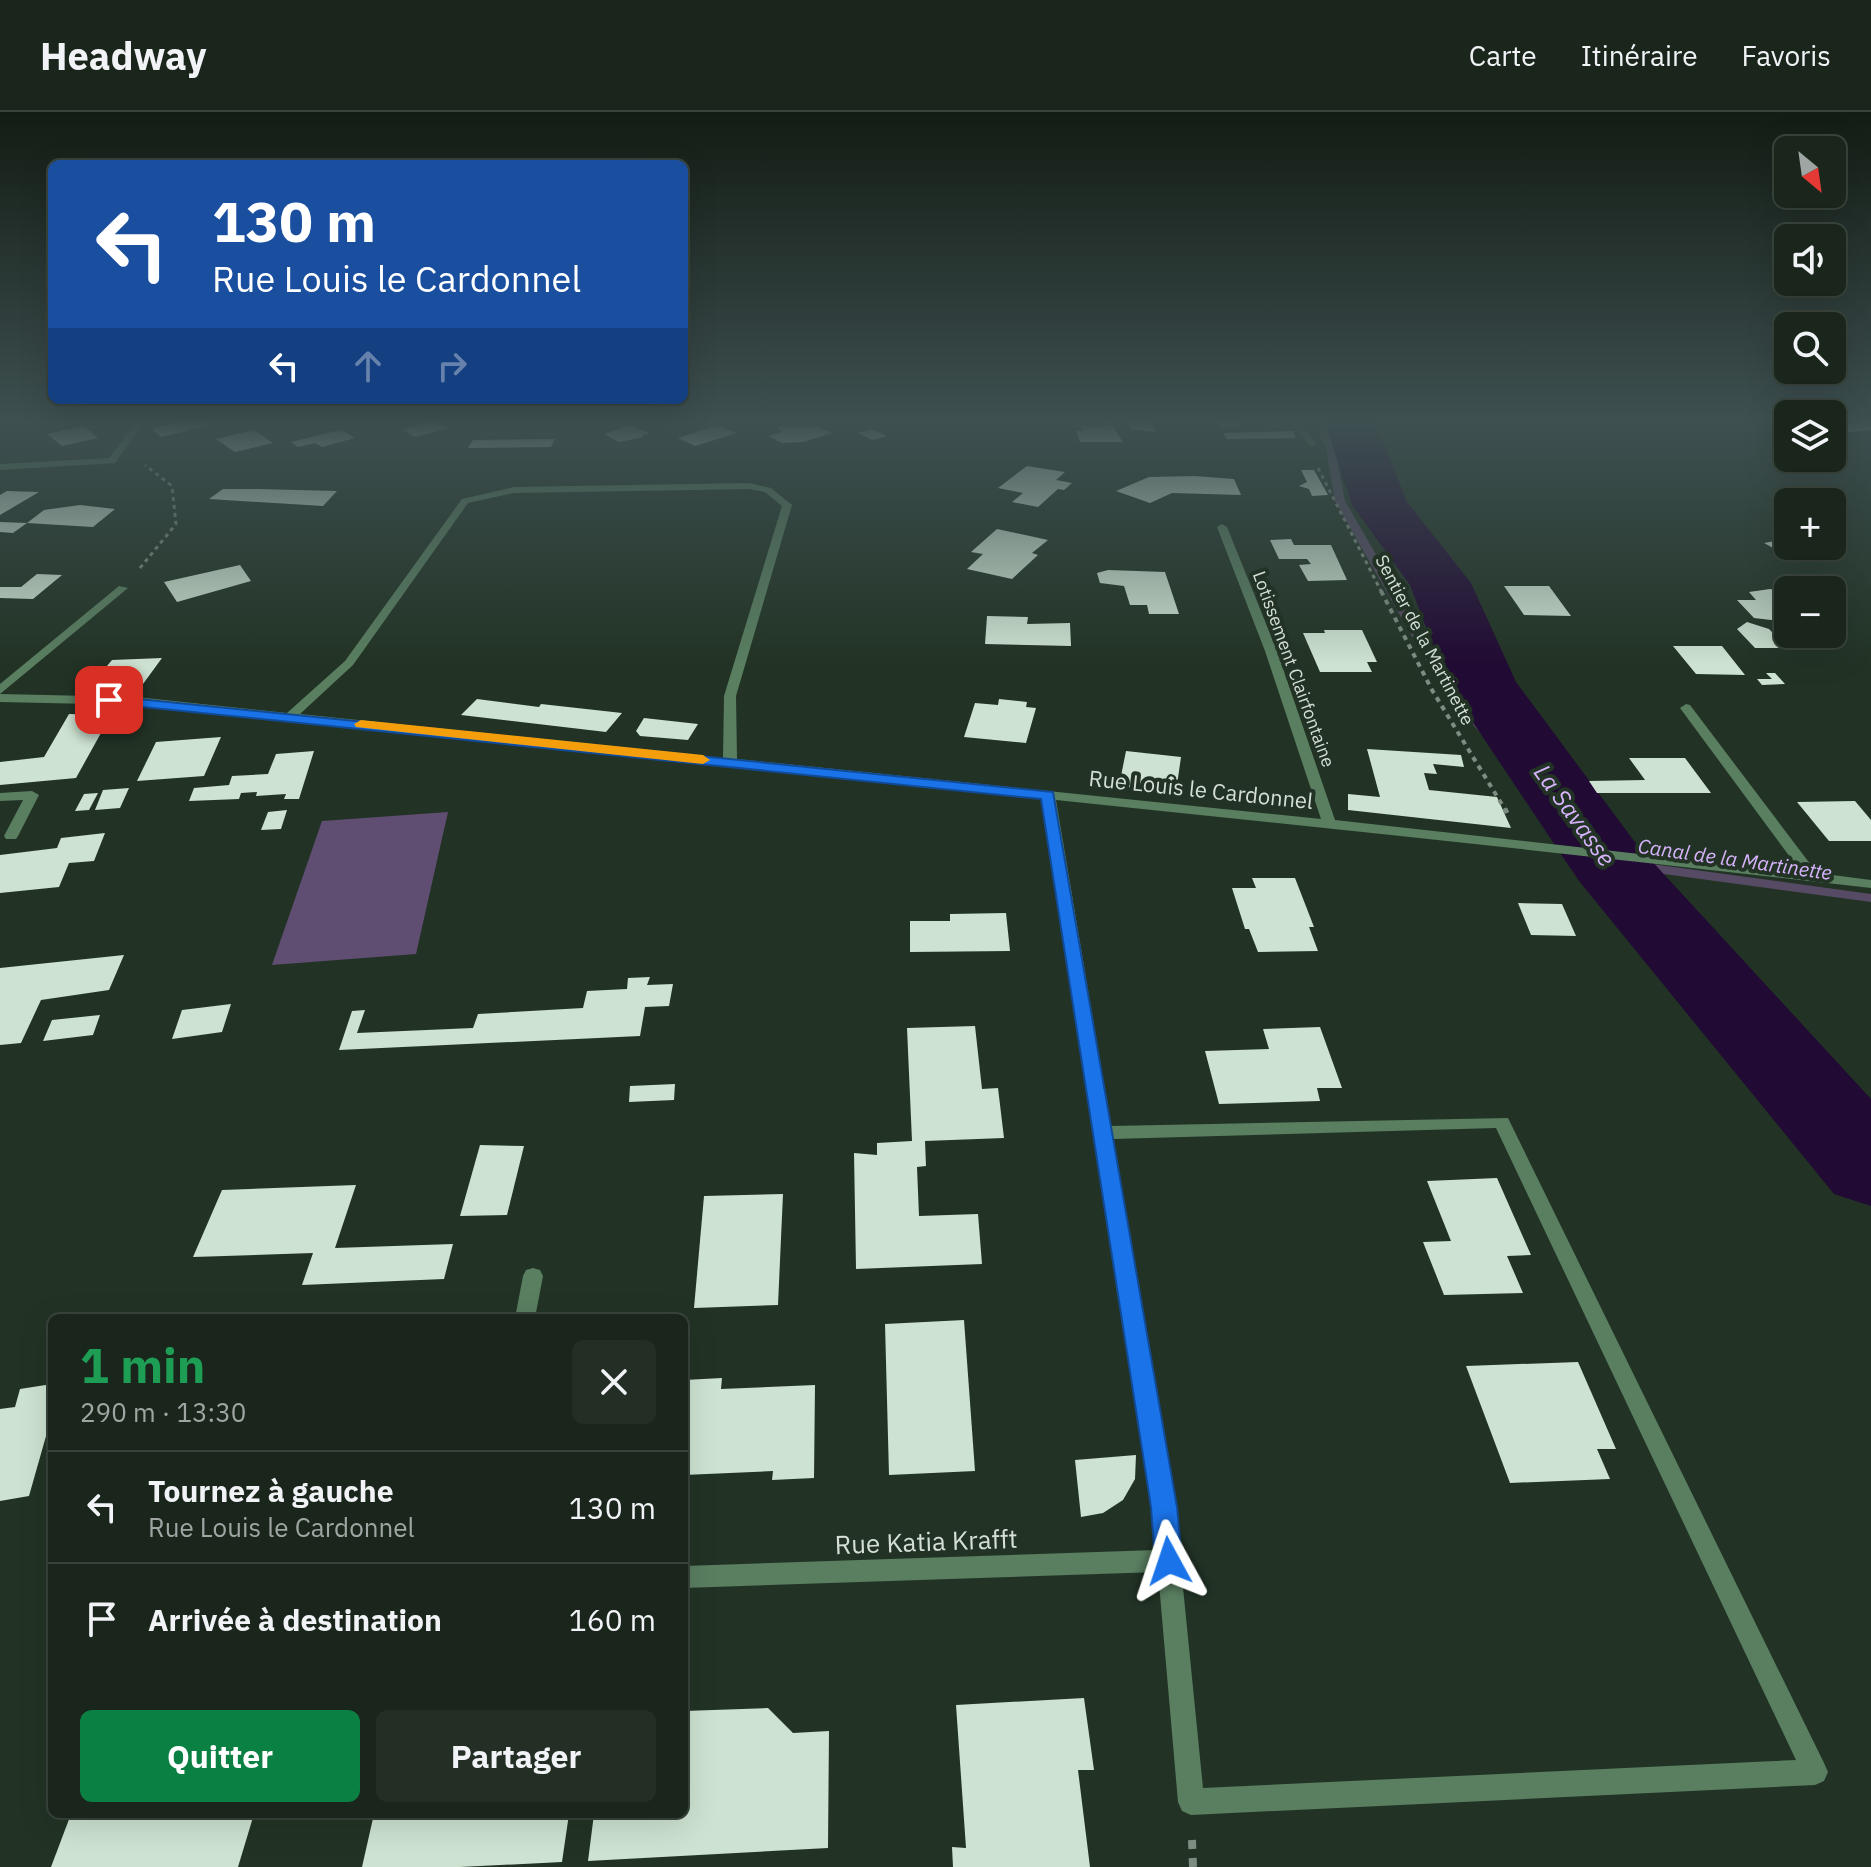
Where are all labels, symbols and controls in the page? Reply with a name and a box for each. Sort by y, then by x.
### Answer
text: Headway [40,31,207,80]
text: Carte [1469,37,1537,74]
text: Itinéraire [1581,37,1698,74]
text: Favoris [1742,37,1831,74]
north arrow [1774,136,1846,208]
map controls [1774,136,1846,648]
text: 130 m [212,185,376,257]
icon: left [80,192,184,296]
button: sound [1774,224,1846,296]
text: Rue Louis le Cardonnel [212,255,581,302]
button: search [1774,312,1846,384]
icon: left [262,344,306,388]
icon: ahead [346,344,390,388]
icon: right [430,344,474,388]
button: layers [1774,400,1846,472]
button: + [1774,488,1846,560]
street label: Sentier de la Martinette [1370,551,1480,729]
street label: Lotissement Clairfontaine [1248,568,1340,770]
button: − [1774,576,1846,648]
pin [75,666,143,734]
icon: arrive [87,678,131,722]
water label: La Savasse [1527,758,1623,872]
street label: Rue Louis le Cardonnel [1087,763,1315,815]
water label: Canal de la Martinette [1636,832,1834,886]
text: 1 min [80,1334,205,1396]
button: close [572,1340,656,1424]
text: 290 m · 13:30 [80,1395,246,1429]
text: Tournez à gauche [148,1471,394,1510]
icon: left [80,1485,124,1529]
text: 130 m [569,1488,656,1527]
text: Rue Louis le Cardonnel [148,1510,415,1544]
position arrow [1127,1519,1211,1603]
street label: Rue Katia Krafft [834,1521,1018,1561]
icon: arrive [80,1597,124,1641]
text: Arrivée à destination [148,1600,442,1639]
text: 160 m [569,1600,656,1639]
button: Quitter [80,1710,360,1802]
button: Partager [376,1710,656,1802]

